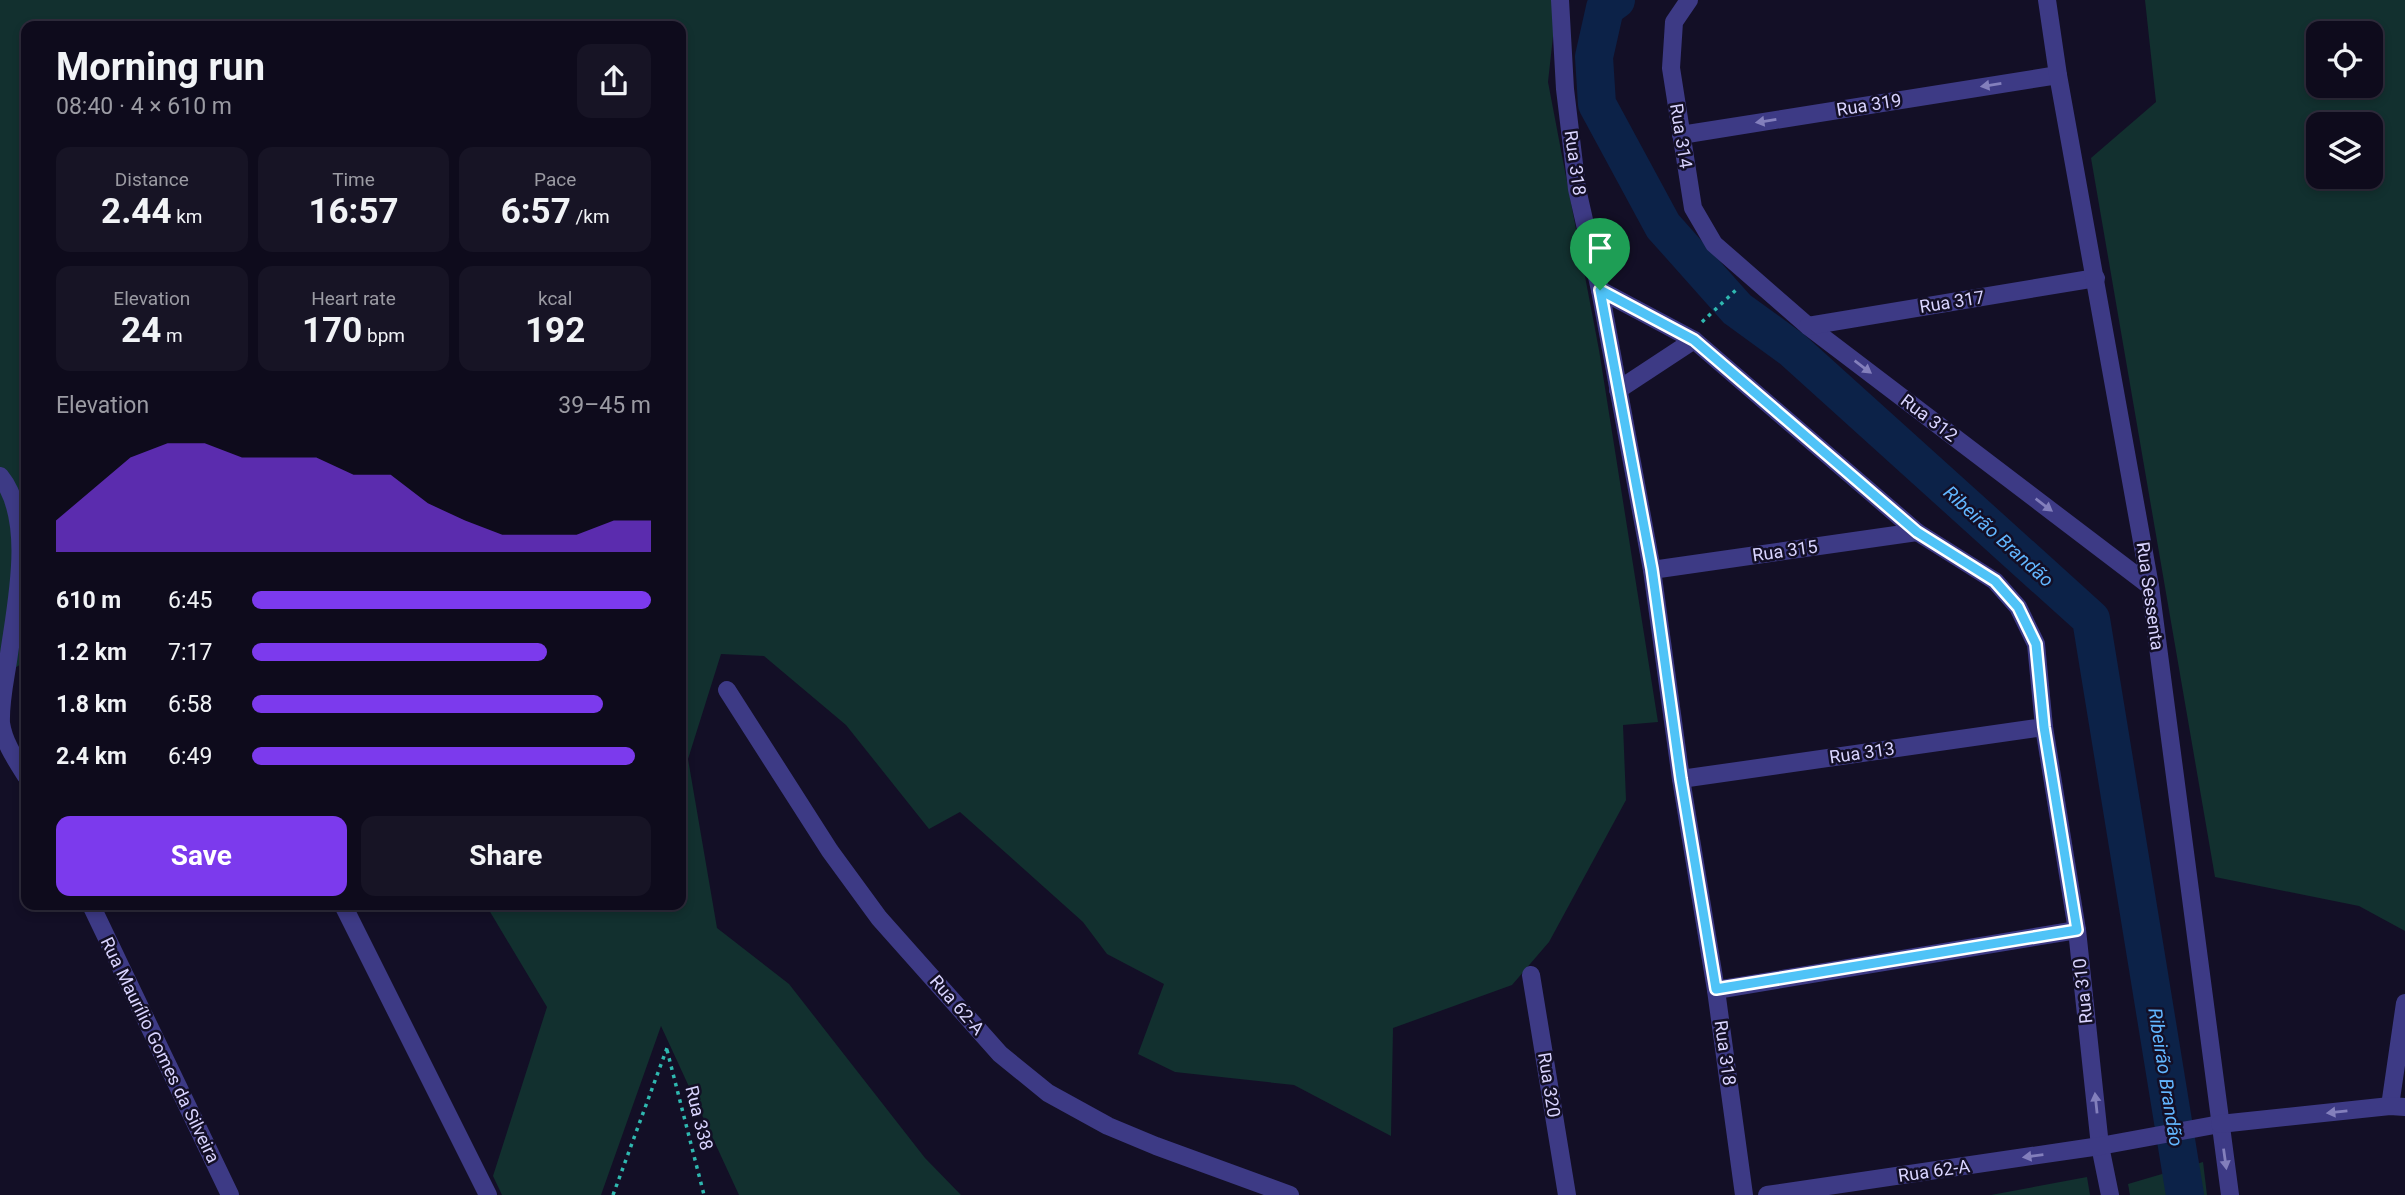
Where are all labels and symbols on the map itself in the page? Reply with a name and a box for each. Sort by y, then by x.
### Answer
one-way arrow [1979,80,2001,91]
street label: Rua 319 [1835,89,1903,120]
street label: Rua 314 [1666,102,1697,170]
one-way arrow [1755,116,1777,127]
street label: Rua 318 [1561,129,1590,197]
pin [1570,218,1630,290]
street label: Rua 317 [1918,286,1986,317]
one-way arrow [1853,360,1871,375]
street label: Rua 312 [1897,389,1962,446]
water label: Ribeirão Brandão [1939,481,2058,592]
one-way arrow [2034,498,2053,512]
street label: Rua 315 [1751,536,1819,565]
street label: Rua Sessenta [2132,540,2168,651]
street label: Rua 313 [1828,738,1896,767]
street label: Rua Maurílio Gomes da Silveira [97,934,224,1166]
street label: Rua 310 [2069,957,2096,1025]
street label: Rua 62-A [926,971,989,1039]
water label: Ribeirão Brandão [2143,1006,2188,1148]
street label: Rua 318 [1711,1019,1740,1087]
street label: Rua 320 [1534,1051,1565,1119]
street label: Rua 338 [681,1084,718,1152]
one-way arrow [2090,1092,2101,1114]
one-way arrow [2326,1106,2348,1117]
one-way arrow [2220,1149,2231,1171]
one-way arrow [2022,1151,2044,1162]
street label: Rua 62-A [1897,1155,1971,1186]

